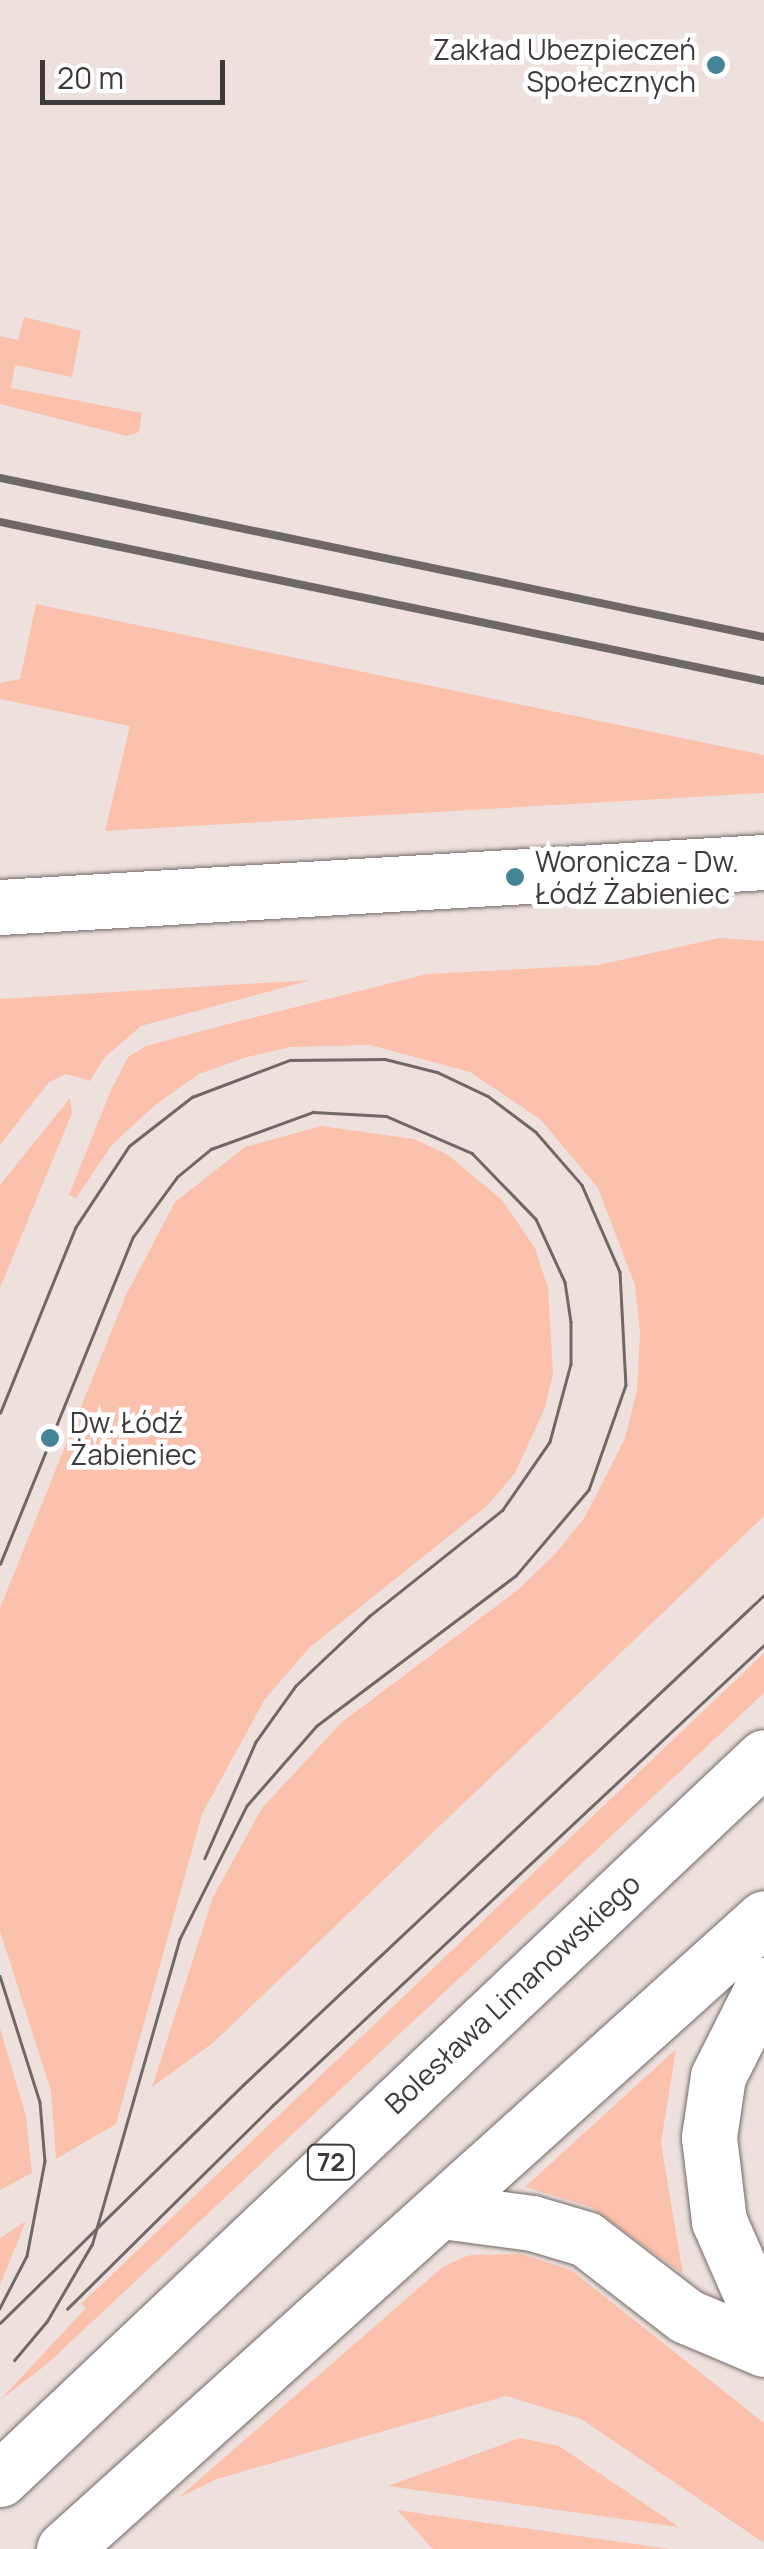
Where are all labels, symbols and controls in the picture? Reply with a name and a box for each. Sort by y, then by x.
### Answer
place label: Zakład Ubezpieczeń Społecznych [433,32,696,98]
scale bar [45,40,230,102]
marker: Zakład Ubezpieczeń Społecznych [705,54,727,76]
text: 20 m [57,57,124,98]
place label: Woronicza - Dw. Łódź Żabieniec [535,844,739,910]
marker: Woronicza - Dw. Łódź Żabieniec [504,866,526,888]
place label: Dw. Łódź Żabieniec [70,1405,197,1471]
marker: Dw. Łódź Żabieniec [39,1427,61,1449]
street label: Bolesława Limanowskiego [378,1866,646,2120]
road number: 72 [306,2142,356,2182]

